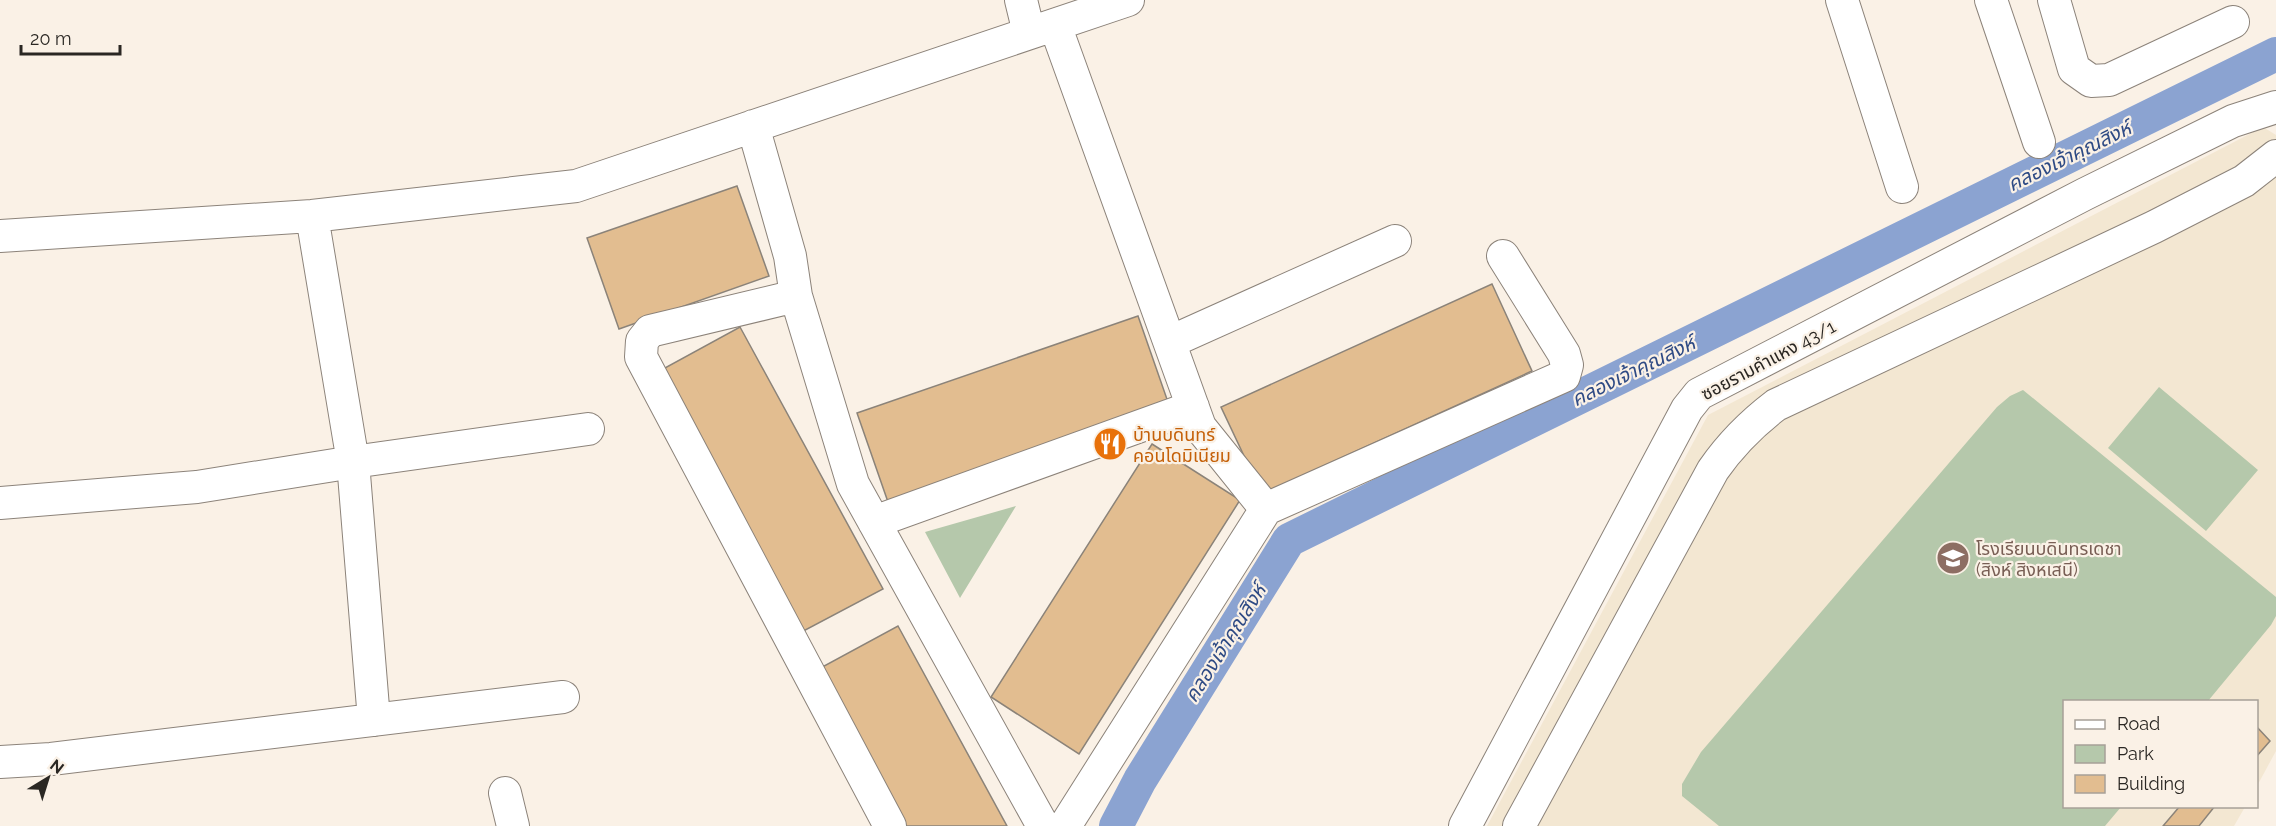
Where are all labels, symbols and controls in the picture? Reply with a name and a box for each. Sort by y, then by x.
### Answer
scale bar [21,18,120,56]
text: 20 m [30,28,72,49]
water label: คลองเจ้าคุณสิงห์ [2003,114,2139,197]
street label: ซอยรามคำแหง 43/1 [1697,316,1839,404]
water label: คลองเจ้าคุณสิงห์ [1567,329,1703,412]
place label: บ้านบดินทร์ คอนโดมิเนียม [1133,424,1231,466]
restaurant icon: บ้านบดินทร์ คอนโดมิเนียม [1092,426,1128,462]
place label: โรงเรียนบดินทรเดชา (สิงห์ สิงหเสนี) [1976,538,2122,580]
school or university icon: โรงเรียนบดินทรเดชา (สิงห์ สิงหเสนี) [1935,540,1971,576]
water label: คลองเจ้าคุณสิงห์ [1179,576,1274,707]
legend [2063,700,2258,808]
text: Road [2117,713,2160,734]
text: Park [2117,743,2154,764]
north arrow [18,748,78,808]
text: N [46,755,68,778]
text: Building [2117,773,2185,794]

